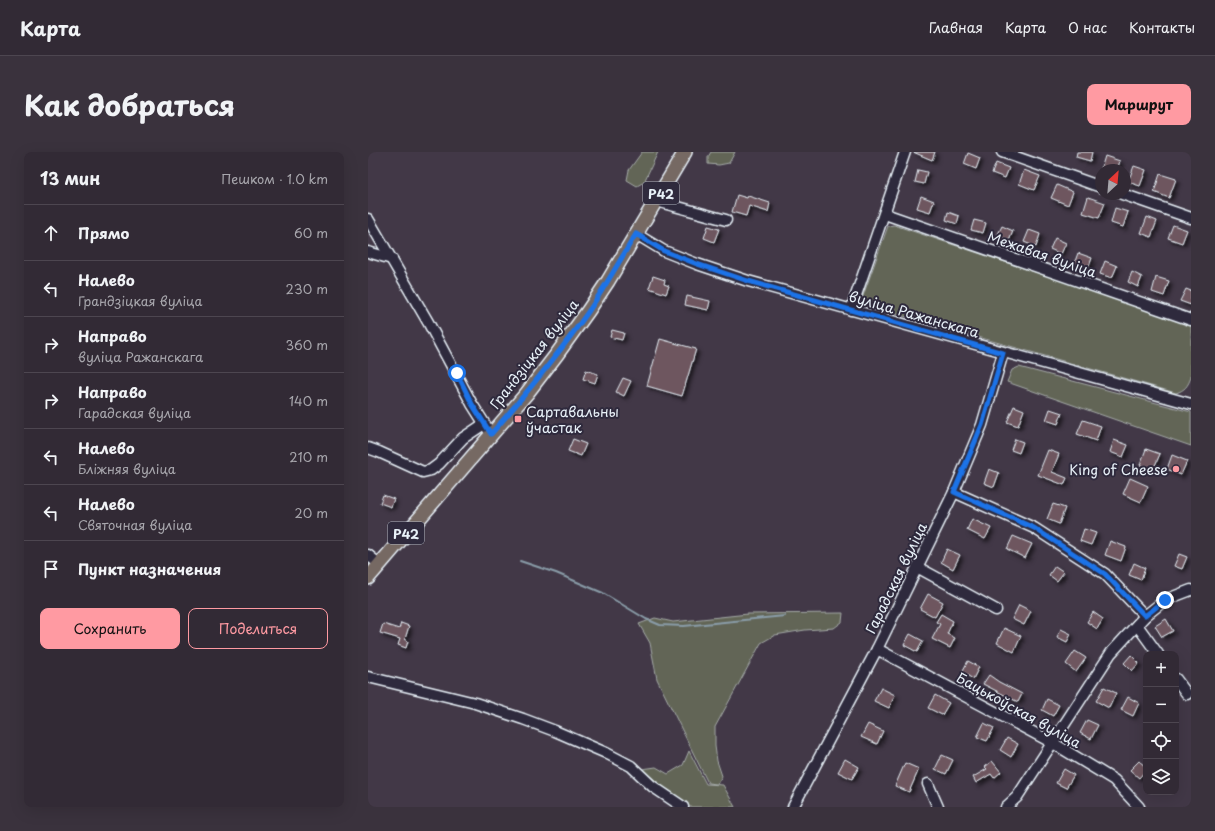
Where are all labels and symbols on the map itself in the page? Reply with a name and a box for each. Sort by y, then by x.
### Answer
north arrow [1095,164,1131,200]
road number: Р42 [643,182,679,204]
street label: Межавая вуліца [985,226,1100,283]
street label: вуліца Ражанскага [846,285,982,343]
street label: Грандзіцкая вуліца [484,294,584,413]
route start [448,364,466,382]
place label: Сартавальны ўчастак [526,401,619,438]
marker: Сартавальны ўчастак [513,414,523,424]
place label: King of Cheese [1069,459,1168,480]
marker: King of Cheese [1171,464,1181,474]
street label: Гарадская вуліца [860,518,932,637]
road number: Р42 [388,522,424,544]
route end [1156,591,1174,609]
street label: Бацькоўская вуліца [953,667,1085,753]

